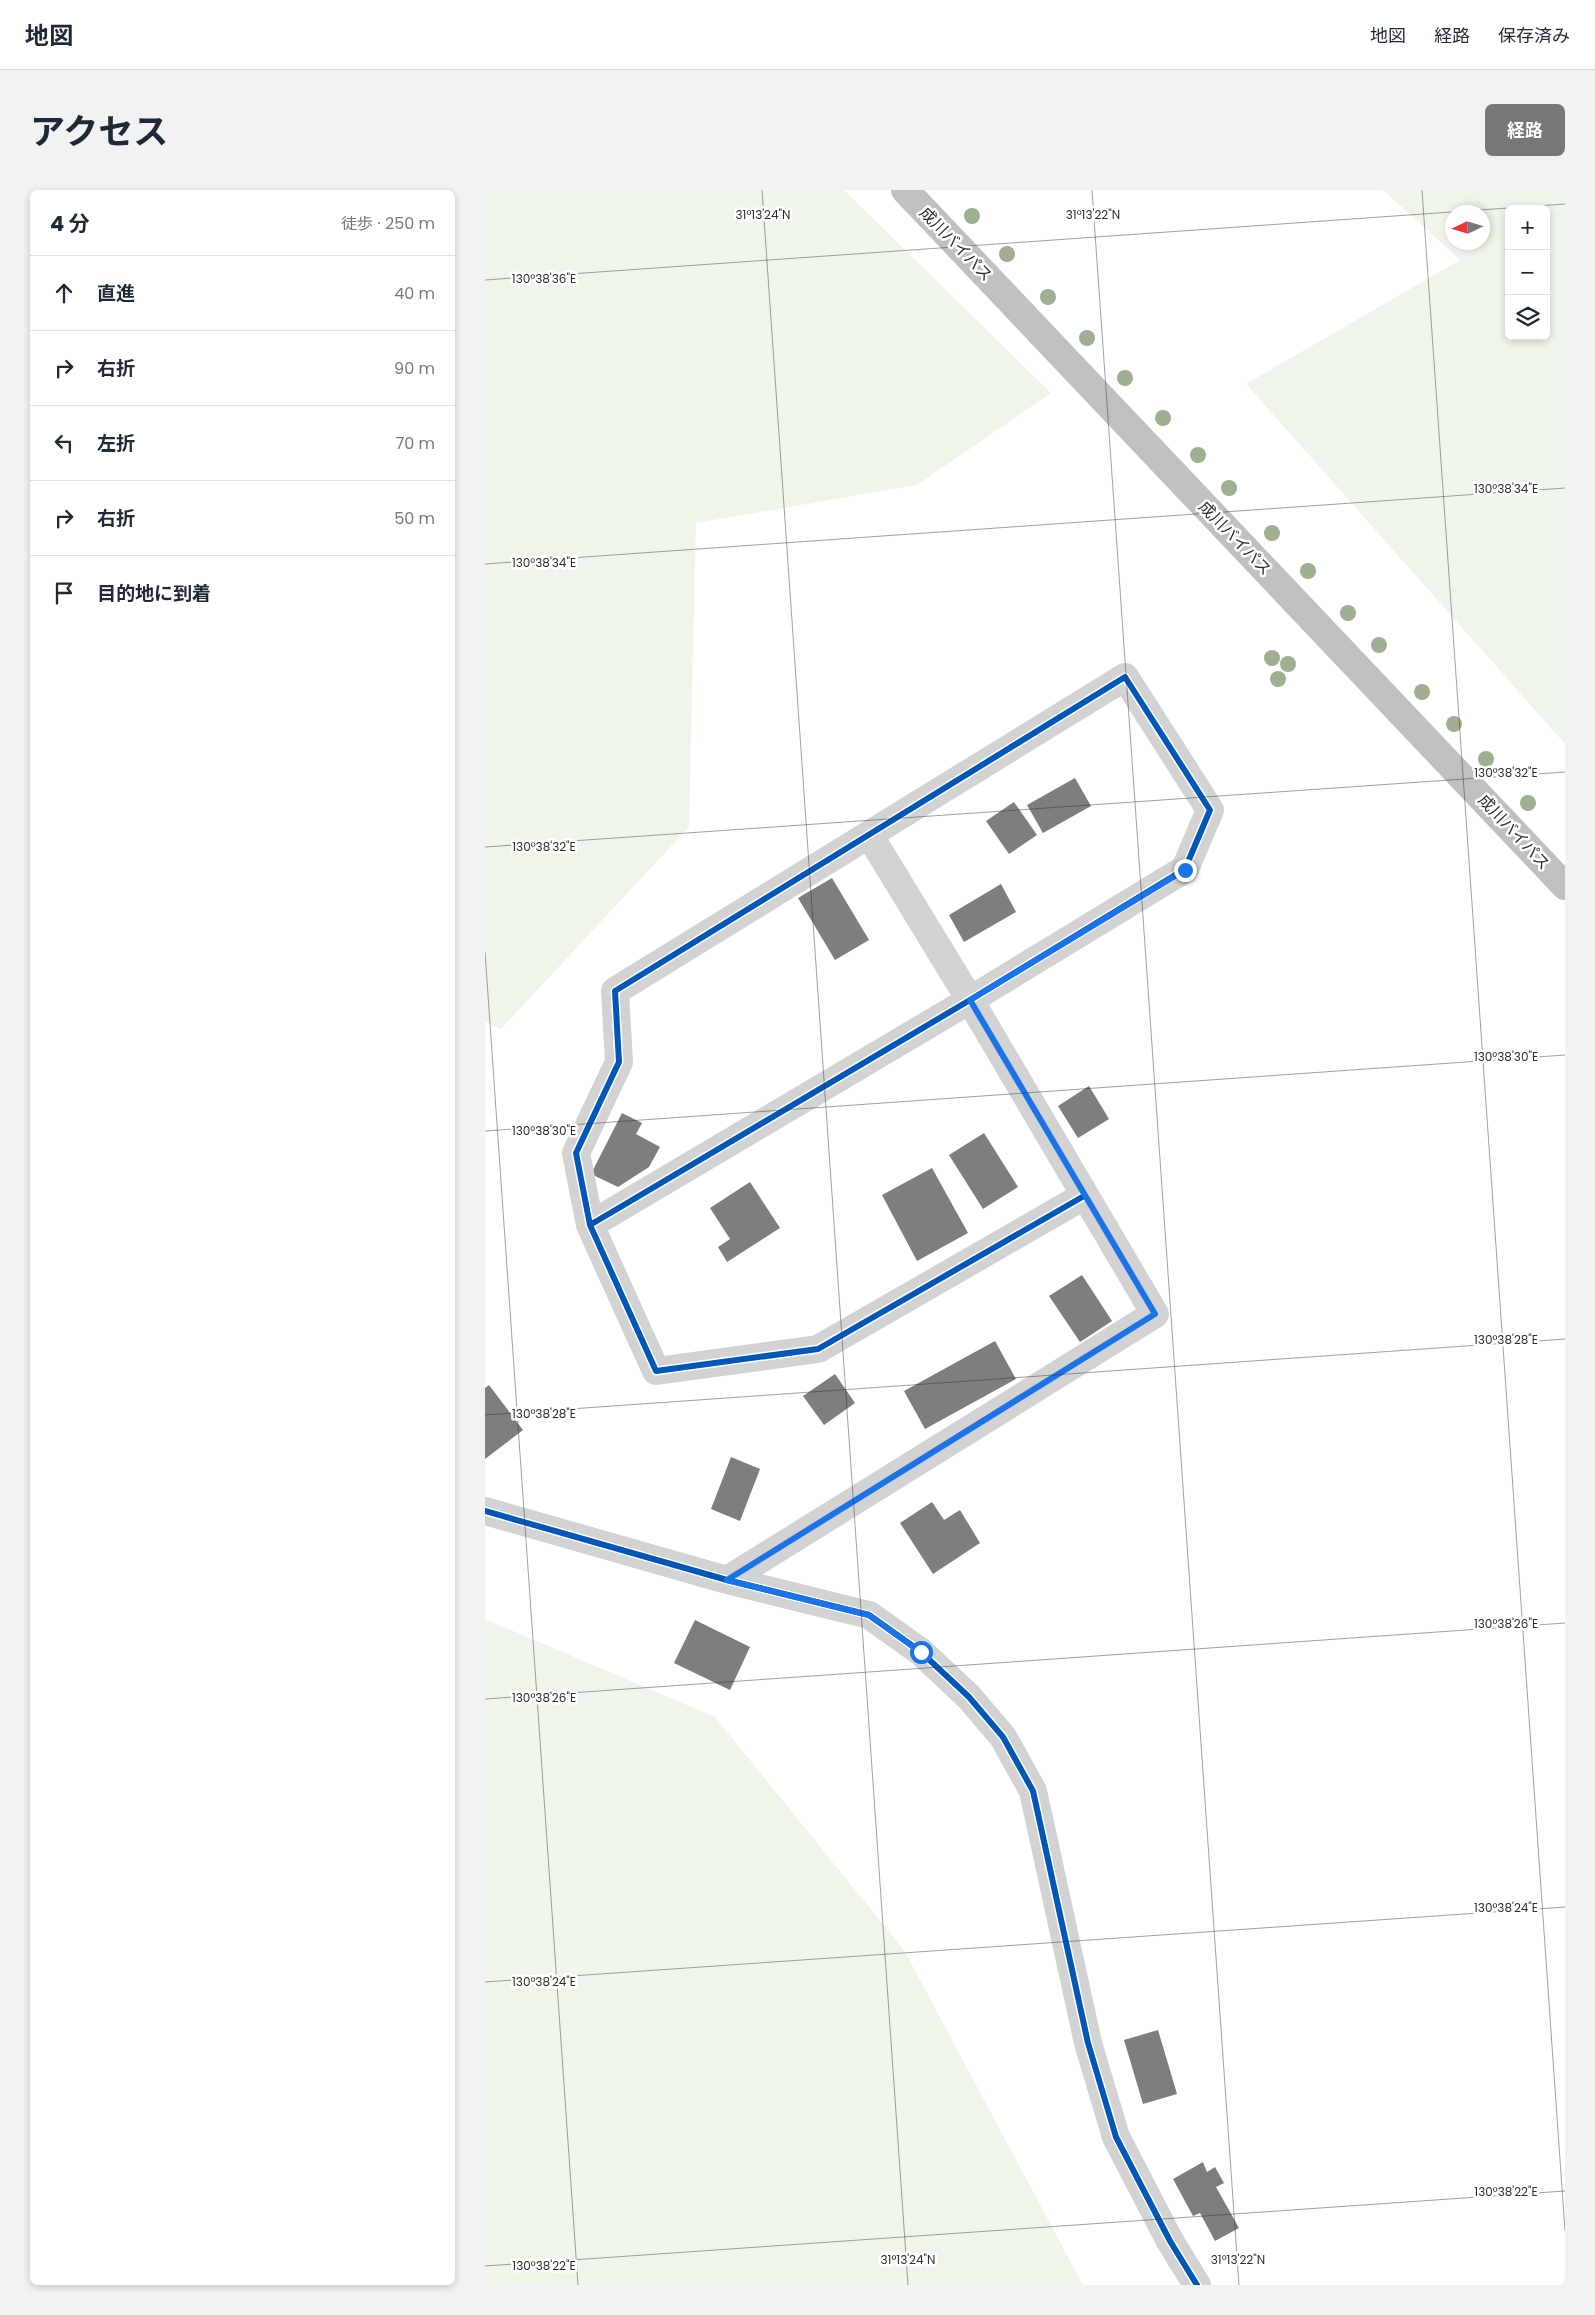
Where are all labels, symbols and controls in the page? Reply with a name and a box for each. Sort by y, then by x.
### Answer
text: 地図 [25,19,73,52]
text: 地図 [1370,23,1406,48]
text: 経路 [1434,23,1470,48]
text: 保存済み [1498,23,1570,48]
button: 経路 [1485,104,1565,156]
text: アクセス [30,107,168,156]
street label: 成川バイパス [914,202,998,286]
north arrow [1445,205,1490,250]
map controls [1505,205,1550,340]
button: + [1505,205,1550,250]
text: 31°13'24"N [735,206,791,223]
text: 31°13'22"N [1066,206,1120,223]
text: 4 分 [50,209,90,238]
text: 徒歩 · 250 m [341,212,435,235]
button: − [1505,250,1550,295]
text: 130°38'36"E [512,270,576,287]
icon: ahead [50,279,78,307]
text: 直進 [97,280,135,307]
text: 40 m [394,282,435,305]
button: layers [1505,295,1550,340]
icon: right [50,354,78,382]
text: 右折 [97,355,135,382]
text: 90 m [394,357,435,380]
icon: left [50,429,78,457]
text: 左折 [97,430,135,457]
text: 70 m [395,432,435,455]
text: 130°38'34"E [1474,480,1538,497]
street label: 成川バイパス [1193,496,1277,580]
icon: right [50,504,78,532]
text: 右折 [97,505,135,532]
text: 50 m [394,507,435,530]
text: 130°38'34"E [512,554,576,571]
icon: arrive [50,579,78,607]
text: 目的地に到着 [97,580,211,607]
text: 130°38'32"E [1474,764,1538,781]
street label: 成川バイパス [1473,789,1555,875]
text: 130°38'32"E [512,838,576,855]
route end [1174,859,1197,882]
text: 130°38'30"E [1474,1048,1538,1065]
text: 130°38'30"E [512,1122,576,1139]
text: 130°38'28"E [1474,1331,1538,1348]
text: 130°38'28"E [512,1405,576,1422]
text: 130°38'26"E [1474,1615,1538,1632]
route start [910,1641,933,1664]
text: 130°38'26"E [512,1689,576,1706]
text: 130°38'24"E [1474,1899,1538,1916]
text: 130°38'24"E [512,1973,576,1990]
text: 130°38'22"E [1474,2183,1538,2200]
text: 31°13'24"N [880,2251,936,2268]
text: 31°13'22"N [1211,2251,1265,2268]
text: 130°38'22"E [512,2257,576,2274]

